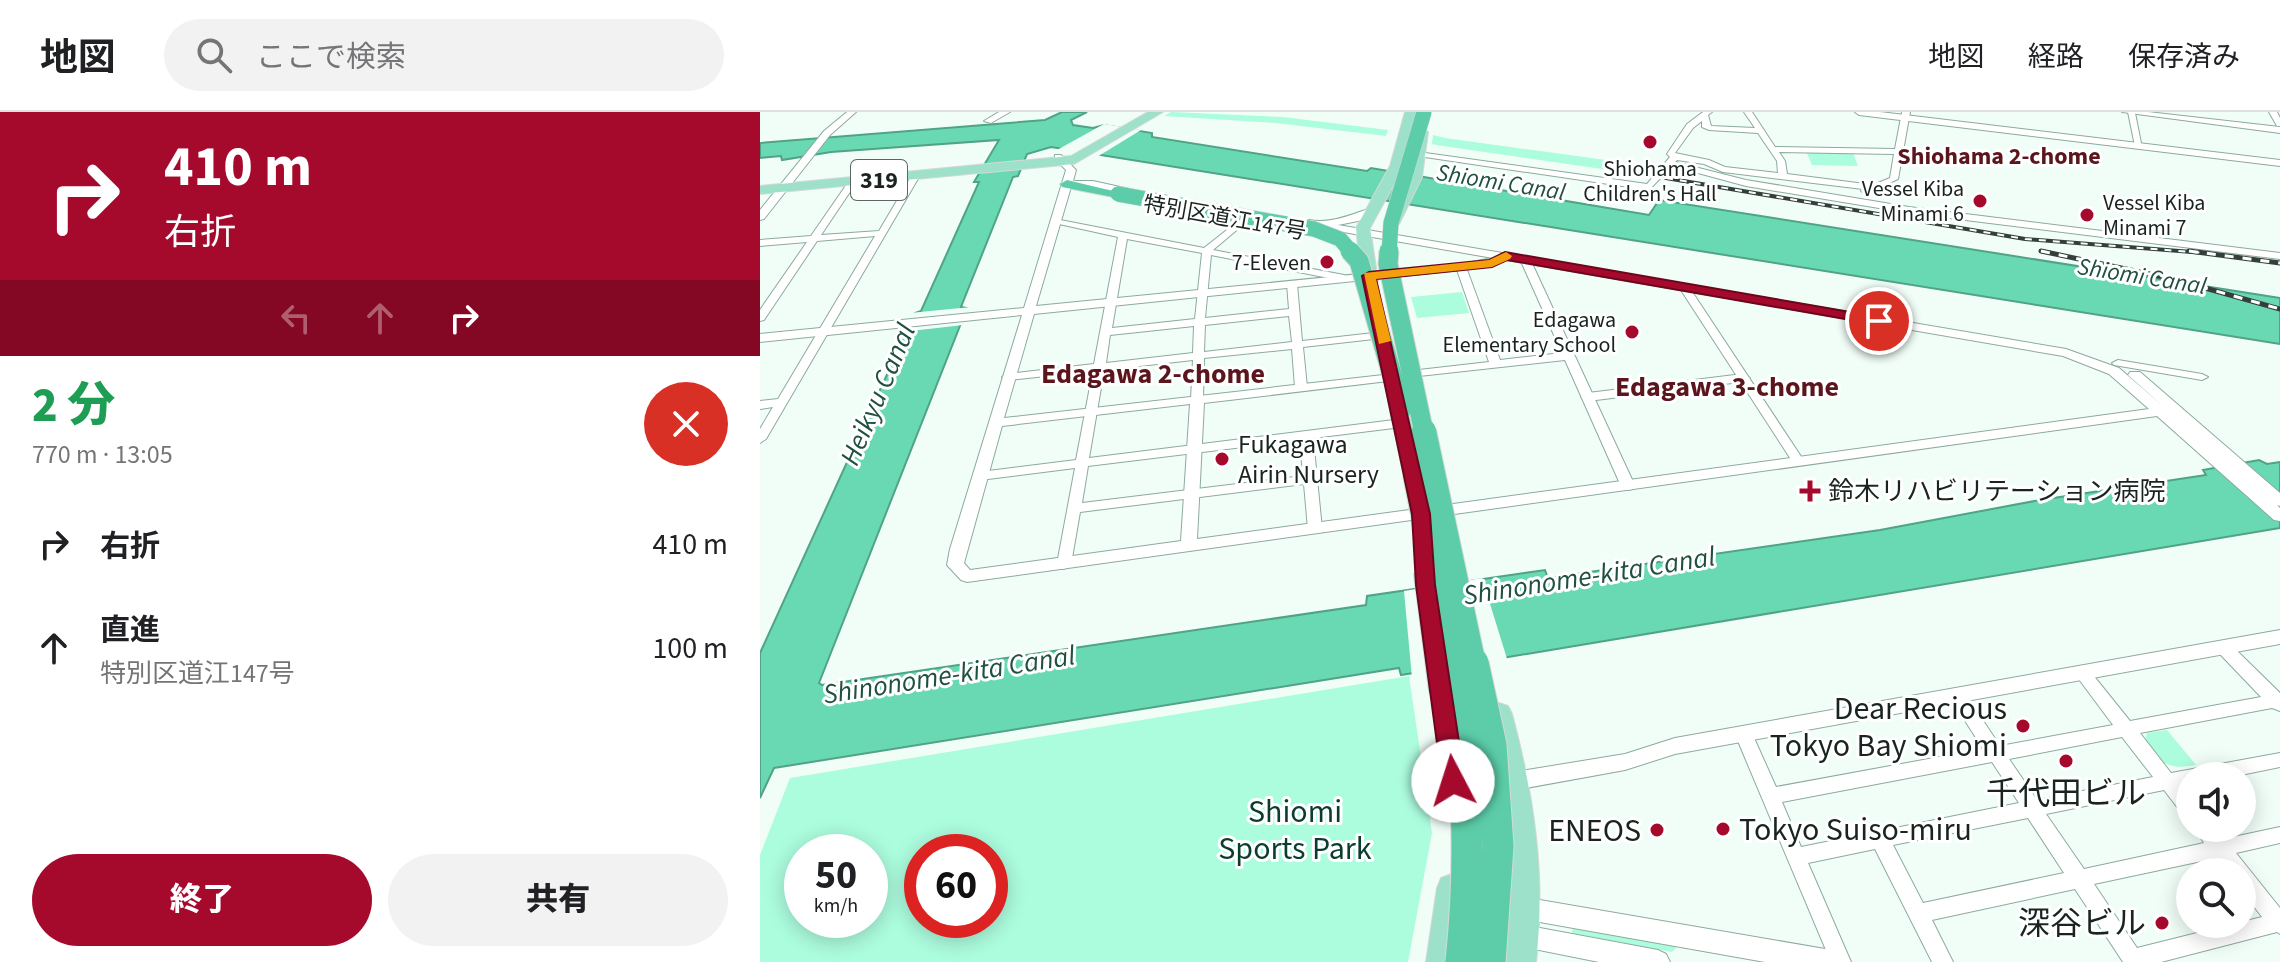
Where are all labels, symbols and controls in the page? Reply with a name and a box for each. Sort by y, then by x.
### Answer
search box [164,19,724,91]
text: 地図 [40,31,116,85]
icon: search [192,33,236,77]
text: ここで検索 [256,36,406,79]
text: 地図 [1928,37,1984,77]
text: 経路 [2028,37,2084,77]
text: 保存済み [2128,37,2240,77]
text: 410 m [164,128,312,207]
marker: Shiohama Children's Hall [1641,133,1659,151]
district label: Shiohama 2-chome [1897,139,2101,174]
icon: right [32,144,136,248]
place label: Shiohama Children's Hall [1583,153,1717,210]
water label: Shiomi Canal [1434,155,1568,210]
road number: 319 [851,160,907,200]
place label: Vessel Kiba Minami 6 [1862,173,1964,230]
place label: Vessel Kiba Minami 7 [2103,187,2205,244]
street label: 特別区道江147号 [1141,188,1309,248]
marker: Vessel Kiba Minami 6 [1971,192,1989,210]
marker: Vessel Kiba Minami 7 [2078,206,2096,224]
text: 右折 [164,207,236,258]
place label: 7-Eleven [1232,247,1311,279]
water label: Shiomi Canal [2075,249,2209,304]
marker: 7-Eleven [1318,253,1336,271]
pin [1845,287,1913,355]
icon: left [274,296,318,340]
icon: ahead [358,296,402,340]
icon: right [442,296,486,340]
icon: arrive [1857,299,1901,343]
place label: Edagawa Elementary School [1443,304,1616,361]
water label: Heikyu Canal [830,317,926,472]
marker: Edagawa Elementary School [1623,323,1641,341]
district label: Edagawa 2-chome [1041,354,1265,394]
district label: Edagawa 3-chome [1615,367,1839,407]
text: 2 分 [32,372,115,440]
button: close [644,382,728,466]
place label: Fukagawa Airin Nursery [1238,426,1379,493]
text: 770 m · 13:05 [32,436,173,473]
marker: Fukagawa Airin Nursery [1213,450,1231,468]
place label: 鈴木リハビリテーション病院 [1828,473,2165,510]
marker: 鈴木リハビリテーション病院 [1799,480,1821,502]
icon: right [32,522,76,566]
text: 410 m [652,523,728,566]
text: 右折 [100,525,160,568]
water label: Shinonome-kita Canal [1460,536,1718,616]
text: 直進 [100,609,160,652]
icon: ahead [32,626,76,670]
text: 100 m [652,627,728,670]
water label: Shinonome-kita Canal [820,635,1078,715]
text: 特別区道江147号 [100,655,295,692]
place label: Dear Recious Tokyo Bay Shiomi [1770,686,2007,769]
marker: Dear Recious Tokyo Bay Shiomi [2014,717,2032,735]
position arrow [1411,739,1495,823]
marker: 千代田ビル [2057,752,2075,770]
map controls [2176,762,2256,938]
button: sound [2176,762,2256,842]
place label: 千代田ビル [1986,771,2146,817]
park label: Shiomi Sports Park [1218,789,1372,872]
place label: Tokyo Suiso-miru [1739,807,1972,853]
place label: ENEOS [1548,808,1641,854]
marker: Tokyo Suiso-miru [1714,820,1732,838]
marker: ENEOS [1648,821,1666,839]
speed limit sign: 60 [904,834,1008,938]
text: 50 [815,847,857,904]
button: 終了 [32,854,372,946]
button: 共有 [388,854,728,946]
button: search [2176,858,2256,938]
text: km/h [814,892,858,920]
place label: 深谷ビル [2018,901,2146,947]
marker: 深谷ビル [2153,914,2171,932]

